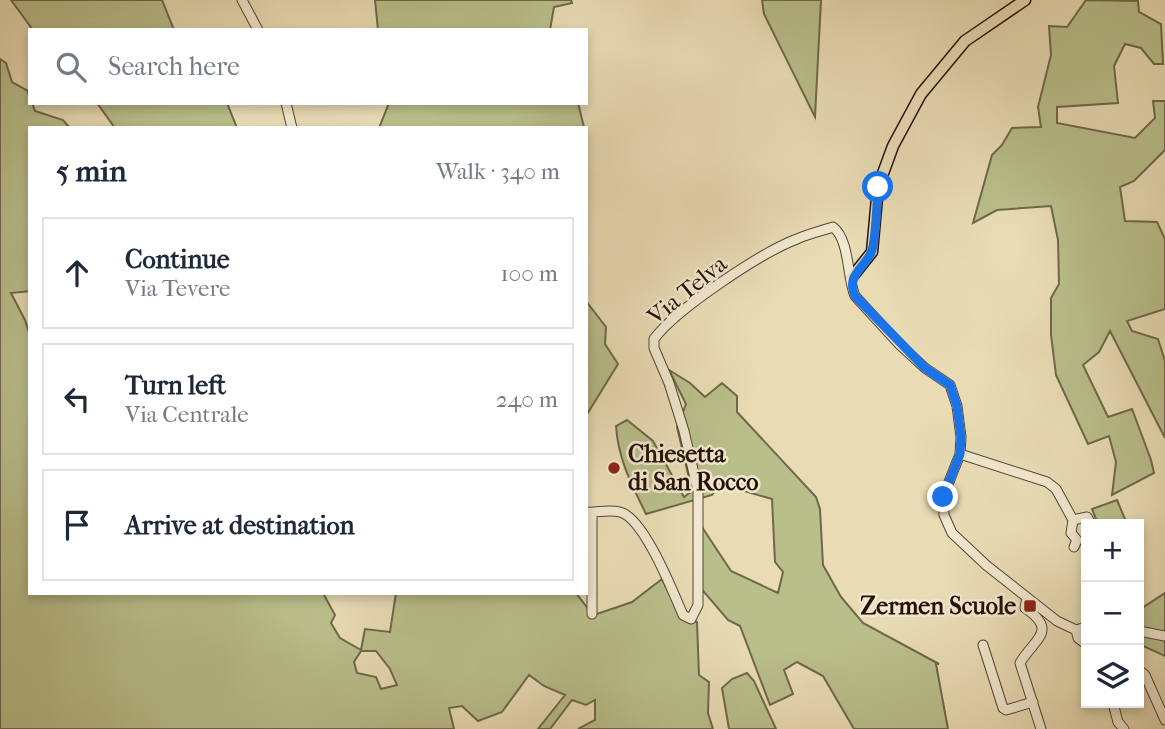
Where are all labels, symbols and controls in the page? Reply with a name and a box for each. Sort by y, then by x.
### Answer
search box [28,28,588,105]
icon: search [52,48,90,86]
text: Search here [108,51,240,82]
text: 5 min [56,154,127,189]
text: Walk · 340 m [436,158,560,185]
route start [862,171,893,202]
text: Continue [125,244,230,275]
street label: Via Telva [641,249,733,331]
icon: ahead [58,254,96,292]
text: 100 m [500,260,558,287]
text: Via Tevere [125,275,230,302]
text: Turn left [125,370,226,401]
icon: left [58,380,96,418]
text: 240 m [496,386,558,413]
text: Via Centrale [125,401,249,428]
place label: Chiesetta di San Rocco [628,440,758,496]
marker: Chiesetta di San Rocco [606,460,622,476]
route end [927,481,958,512]
icon: arrive [58,506,96,544]
text: Arrive at destination [125,510,355,541]
map controls [1081,519,1144,708]
button: + [1081,519,1144,582]
button: − [1081,582,1144,645]
place label: Zermen Scuole [860,592,1016,620]
marker: Zermen Scuole [1022,598,1038,614]
button: layers [1081,645,1144,708]

